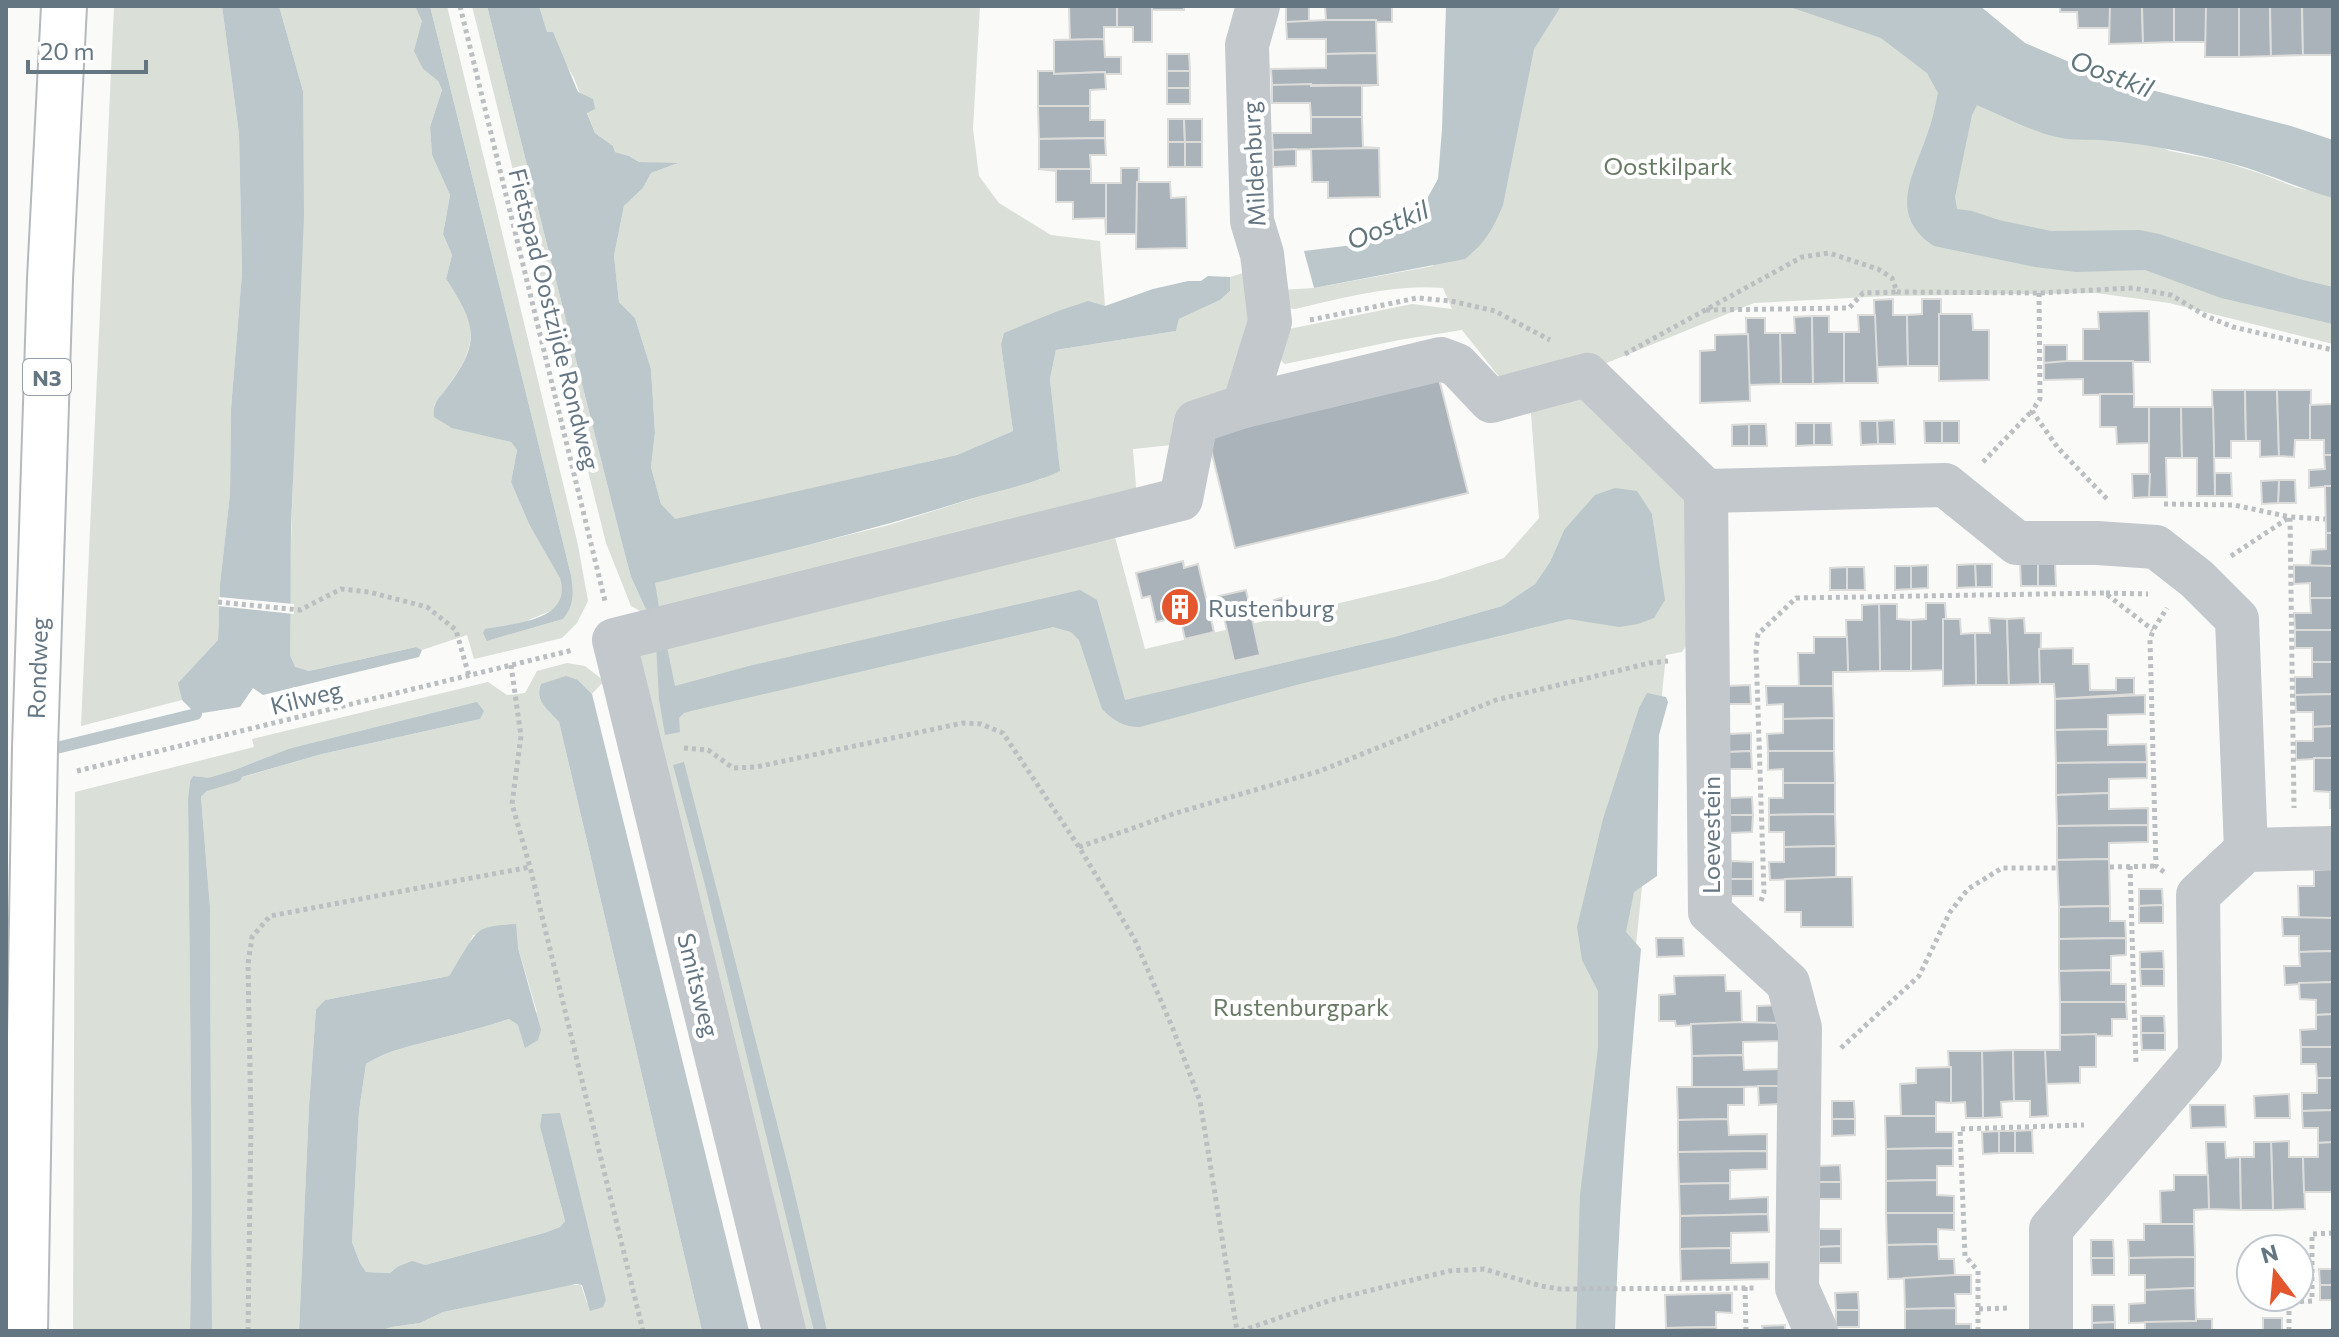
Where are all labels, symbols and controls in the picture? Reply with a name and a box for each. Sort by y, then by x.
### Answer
scale bar [28,24,146,74]
text: 20 m [40,36,94,65]
water label: Oostkil [2066,43,2159,103]
street label: Mildenburg [1235,100,1271,228]
park label: Oostkilpark [1603,151,1733,180]
street label: Fietspad Oostzijde Rondweg [503,165,607,473]
water label: Oostkil [1341,192,1434,255]
road number: N3 [23,359,71,395]
building icon: Rustenburg [1159,586,1201,628]
place label: Rustenburg [1208,593,1334,622]
street label: Rondweg [21,617,53,719]
street label: Kilweg [267,674,345,720]
street label: Loevestein [1696,776,1725,894]
street label: Smitsweg [672,930,726,1040]
park label: Rustenburgpark [1213,992,1389,1021]
north arrow [2235,1233,2315,1313]
text: N [2258,1238,2281,1269]

